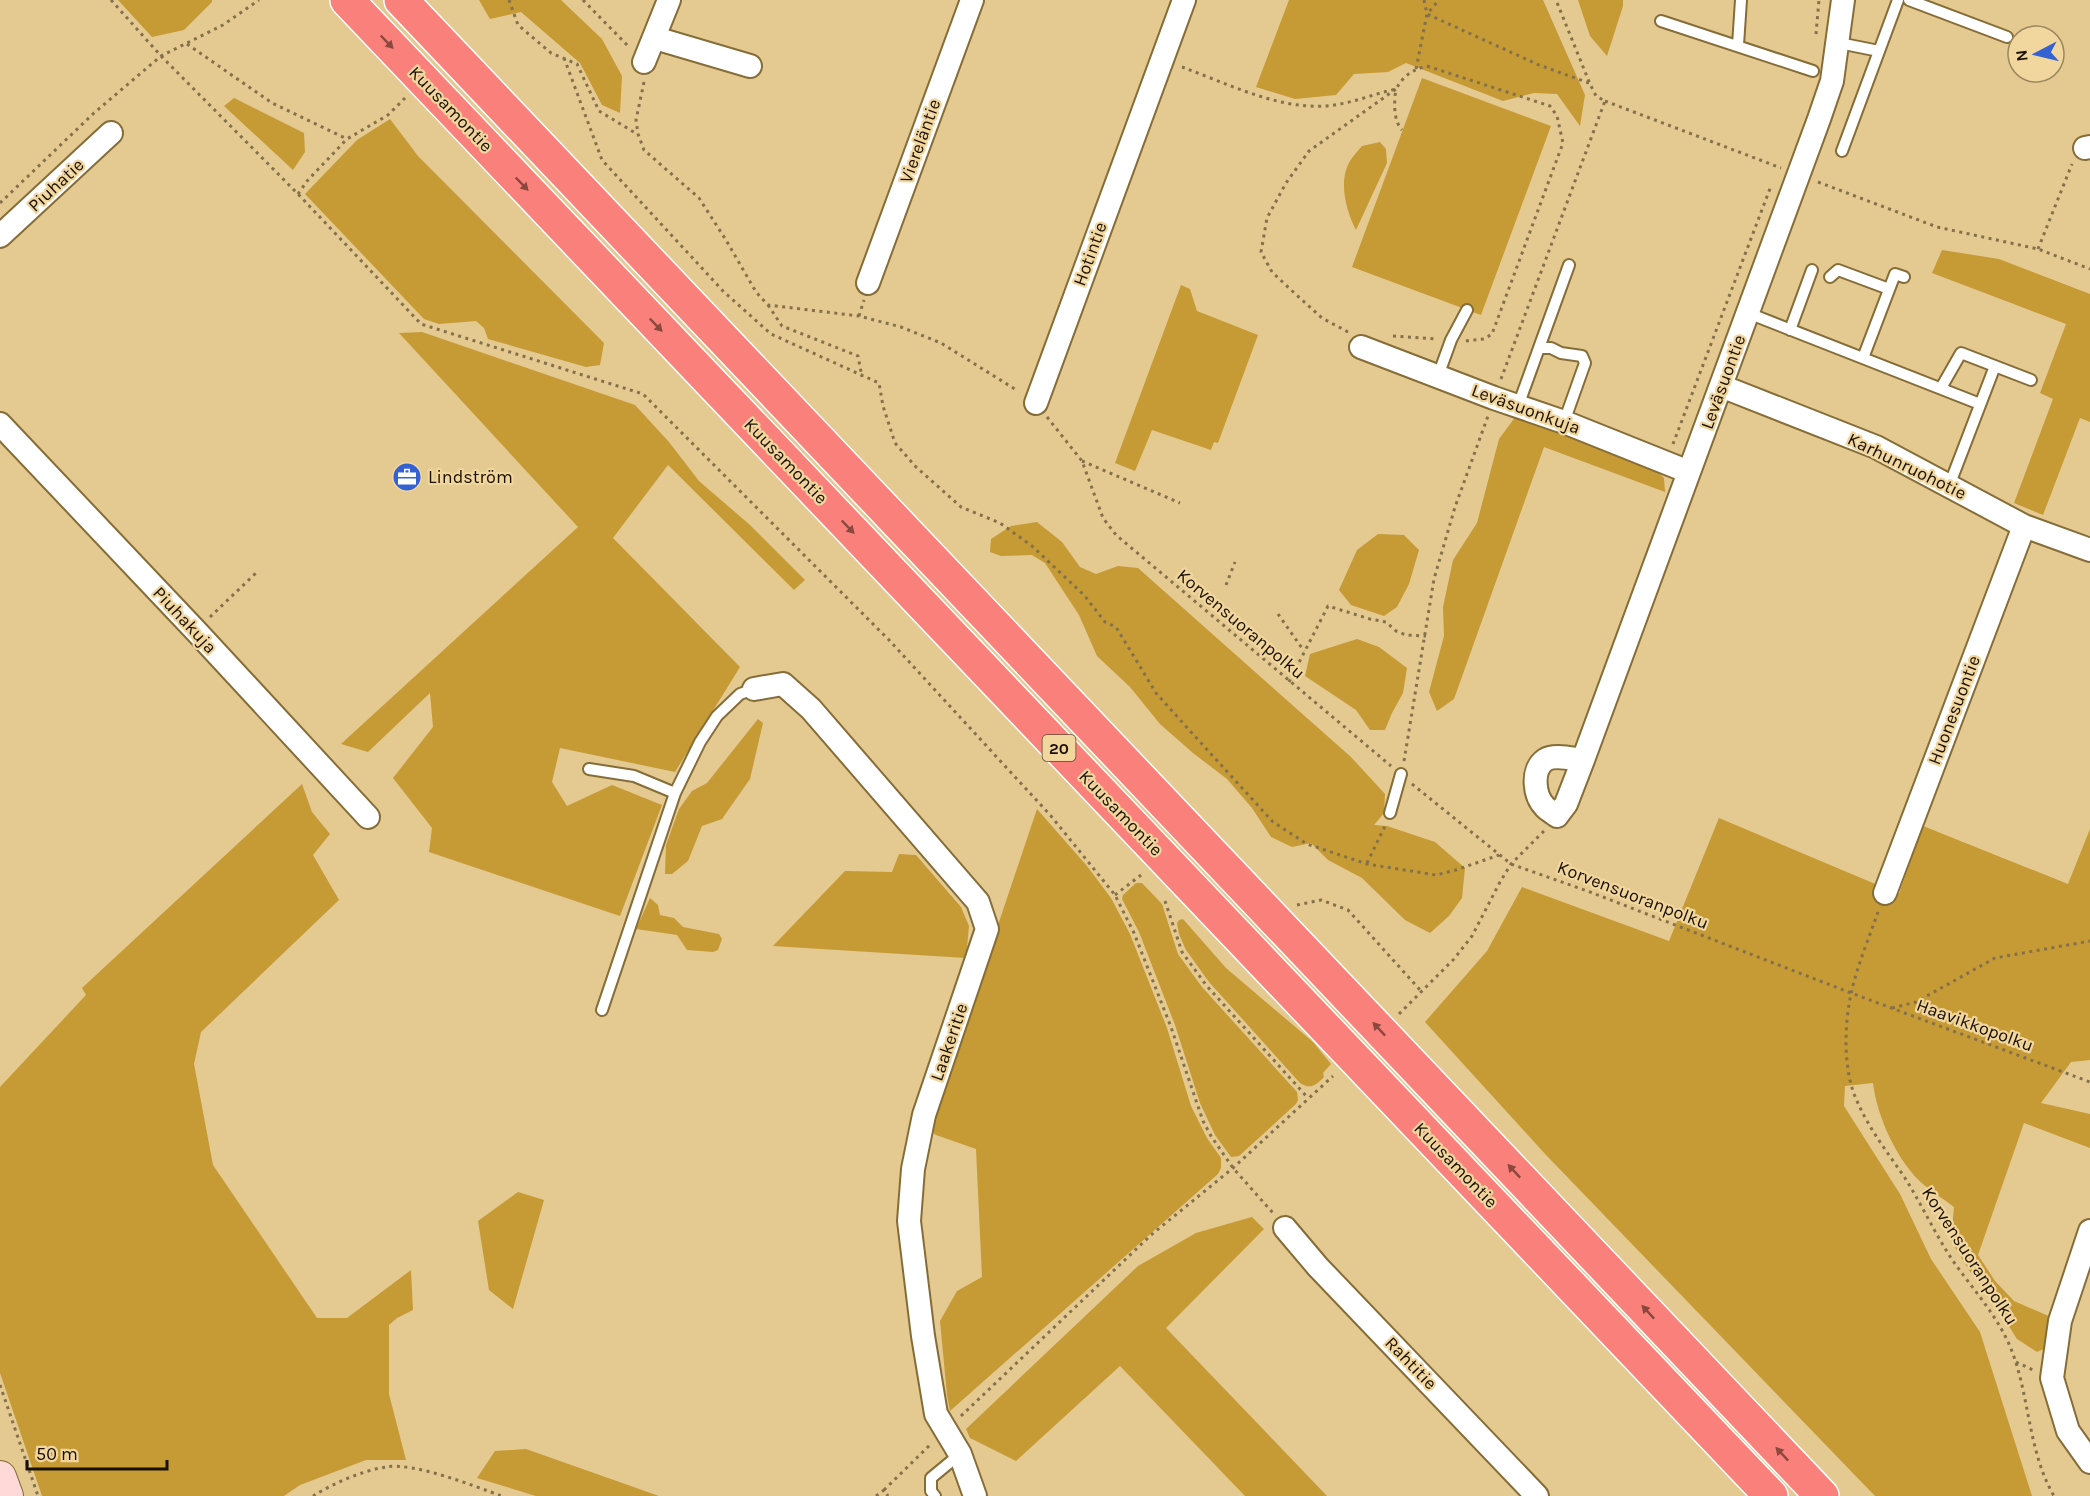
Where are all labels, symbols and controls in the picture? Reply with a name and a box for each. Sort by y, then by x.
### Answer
north arrow [2006,24,2066,84]
one-way arrow [380,35,394,50]
text: N [2011,49,2032,63]
street label: Kuusamontie [405,61,497,157]
street label: Viereläntie [895,96,945,186]
street label: Piuhatie [23,154,89,216]
one-way arrow [514,176,528,190]
street label: Hotintie [1068,219,1112,289]
one-way arrow [649,317,663,332]
street label: Leväsuontie [1696,332,1750,432]
street label: Leväsuonkuja [1469,379,1583,439]
street label: Kuusamontie [740,413,832,509]
street label: Karhunruohotie [1844,428,1970,504]
office icon: Lindström [391,461,423,493]
place label: Lindström [428,466,513,488]
one-way arrow [841,520,855,534]
street label: Korvensuoranpolku [1173,564,1309,684]
street label: Piuhakuja [148,582,222,658]
street label: Huonesuontie [1923,652,1985,768]
road number: 20 [1042,735,1076,761]
street label: Kuusamontie [1075,765,1167,861]
street label: Korvensuoranpolku [1554,856,1712,934]
street label: Haavikkopolku [1914,994,2036,1056]
street label: Laakeritie [925,1000,973,1084]
one-way arrow [1373,1022,1387,1036]
street label: Kuusamontie [1410,1117,1502,1213]
one-way arrow [1507,1164,1521,1178]
street label: Korvensuoranpolku [1917,1183,2023,1329]
one-way arrow [1641,1305,1655,1319]
street label: Rahtitie [1380,1332,1442,1394]
scale bar [27,1433,166,1471]
text: 50 m [36,1443,78,1465]
one-way arrow [1775,1446,1789,1461]

